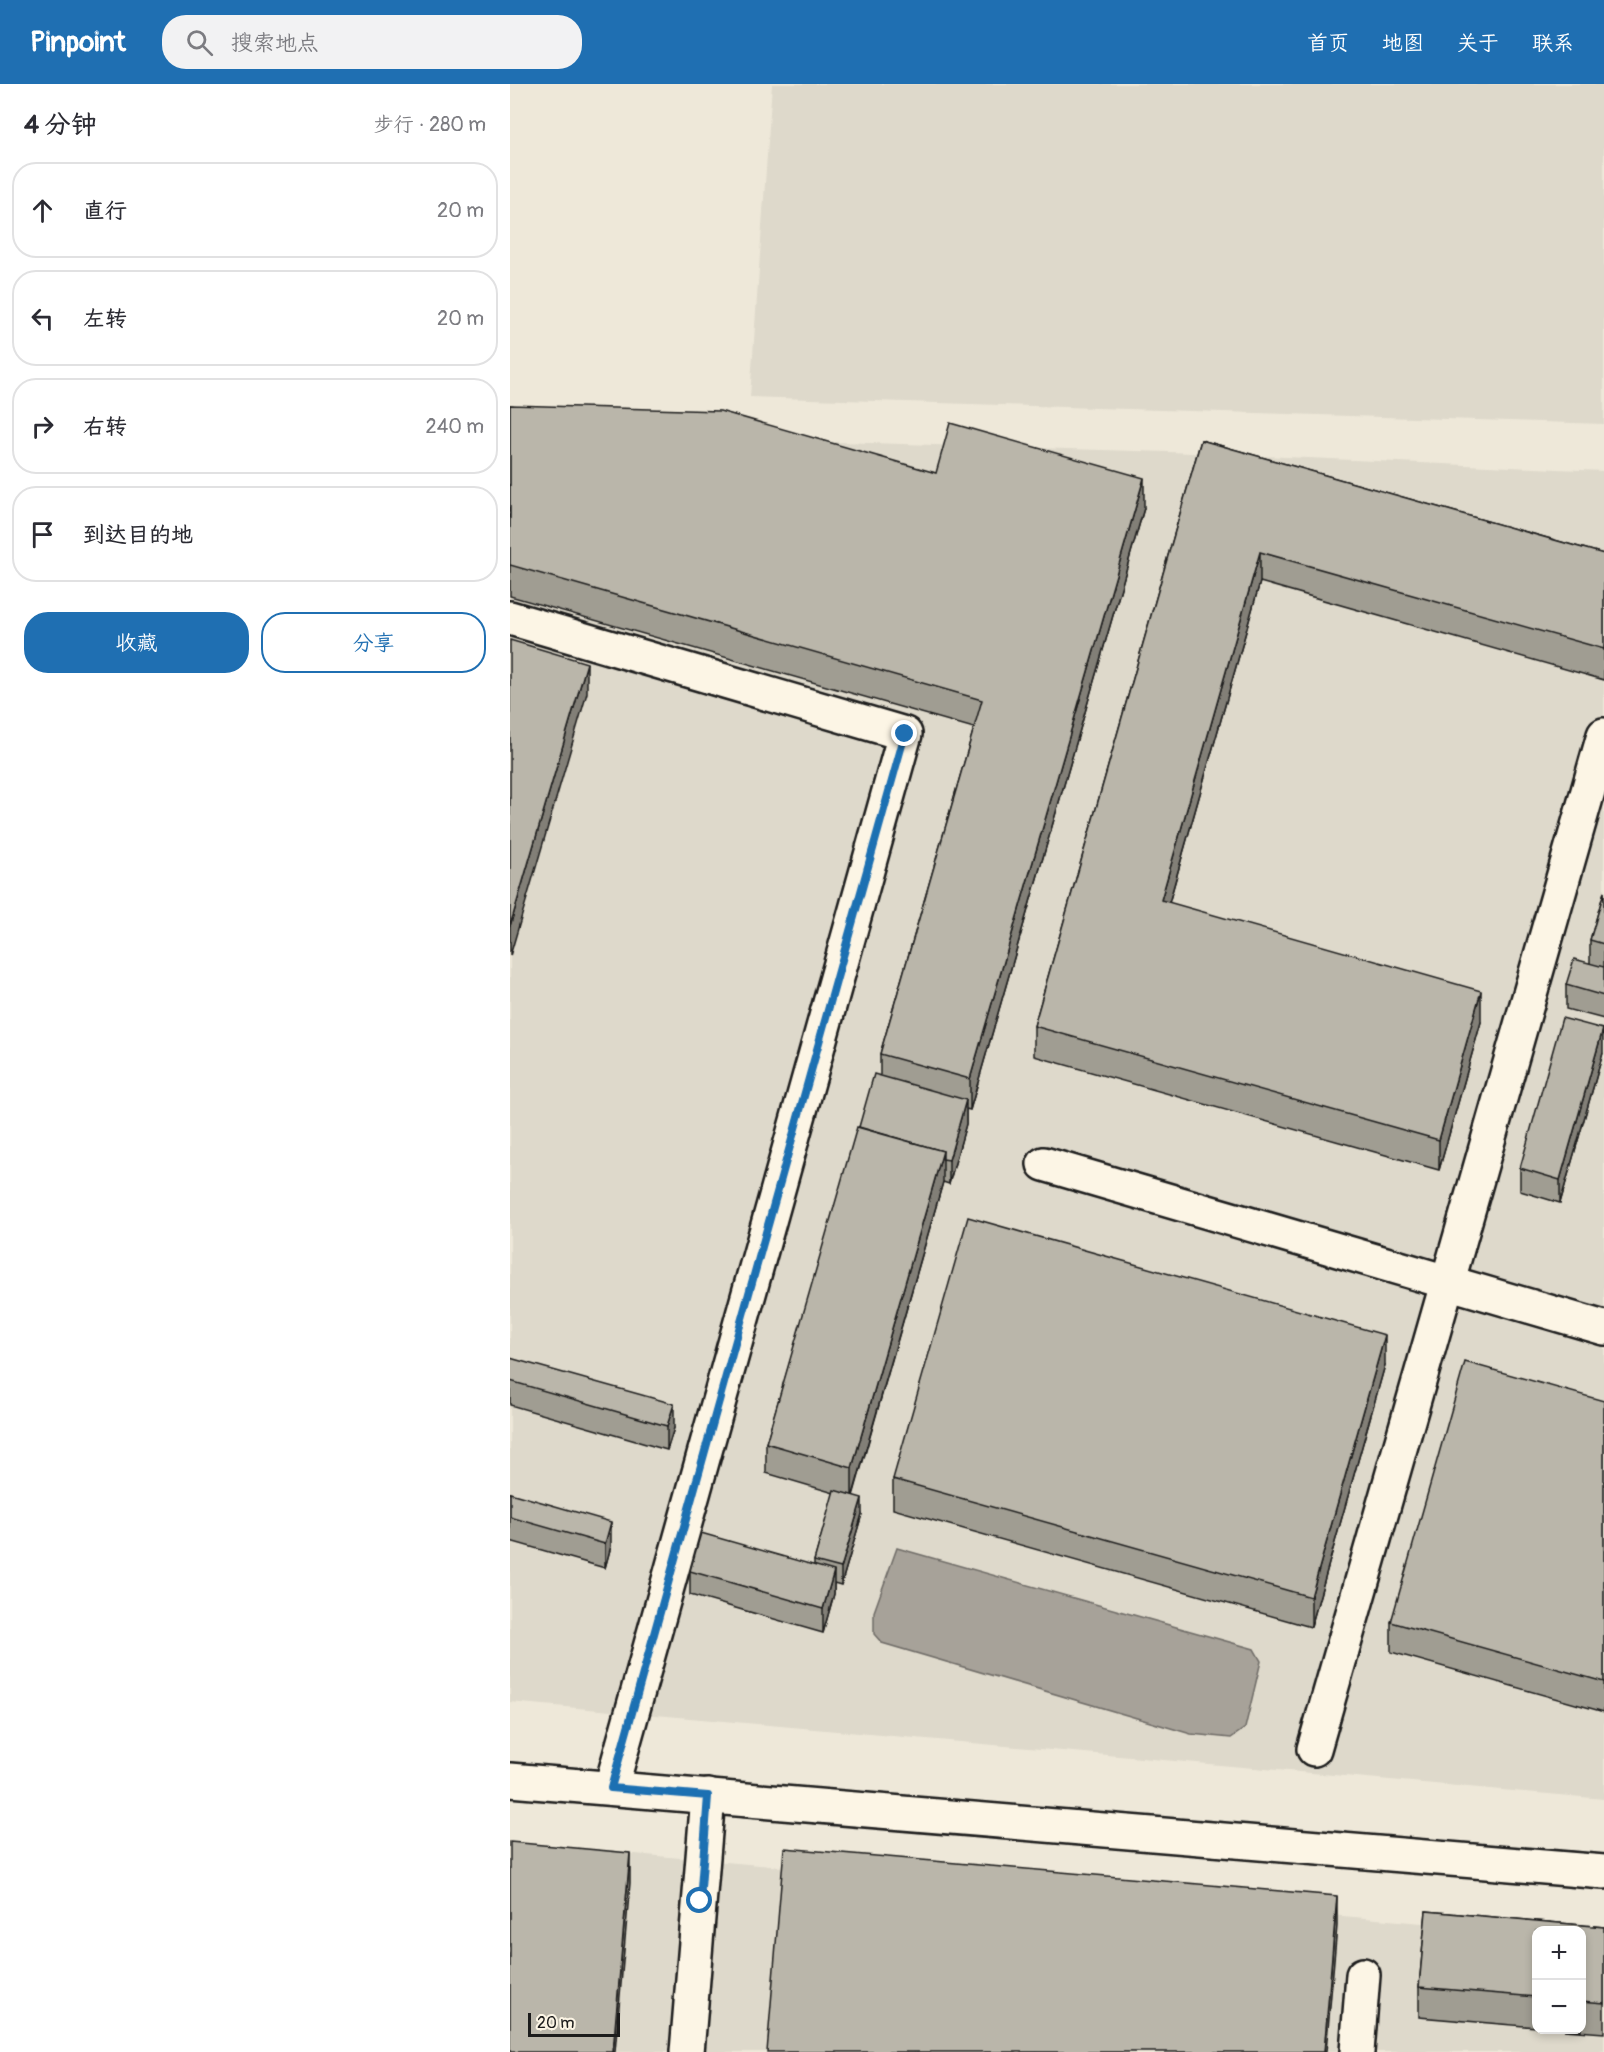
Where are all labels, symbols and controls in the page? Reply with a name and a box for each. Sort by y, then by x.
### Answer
search box [162,15,582,69]
text: Pinpoint [30,25,126,60]
icon: search [183,26,216,59]
text: 搜索地点 [231,29,319,57]
text: 首页 [1307,30,1349,57]
text: 地图 [1382,30,1424,57]
text: 关于 [1457,30,1499,57]
text: 联系 [1532,30,1574,57]
text: 4 分钟 [24,109,97,141]
text: 步行 · 280 m [374,112,486,137]
icon: ahead [26,194,59,227]
text: 直行 [83,197,127,225]
text: 20 m [437,198,484,223]
icon: left [26,302,59,335]
text: 左转 [83,305,127,333]
text: 20 m [437,306,484,331]
icon: right [26,410,59,443]
text: 右转 [83,413,127,441]
text: 240 m [425,414,484,439]
icon: arrive [26,518,59,551]
text: 到达目的地 [83,521,193,549]
button: 收藏 [24,612,249,673]
button: 分享 [261,612,486,673]
route end [891,720,917,746]
route start [686,1887,712,1913]
map controls [1532,1926,1586,2034]
button: + [1532,1926,1586,1980]
button: − [1532,1980,1586,2034]
scale bar [528,2010,620,2038]
text: 20 m [537,2013,575,2033]

